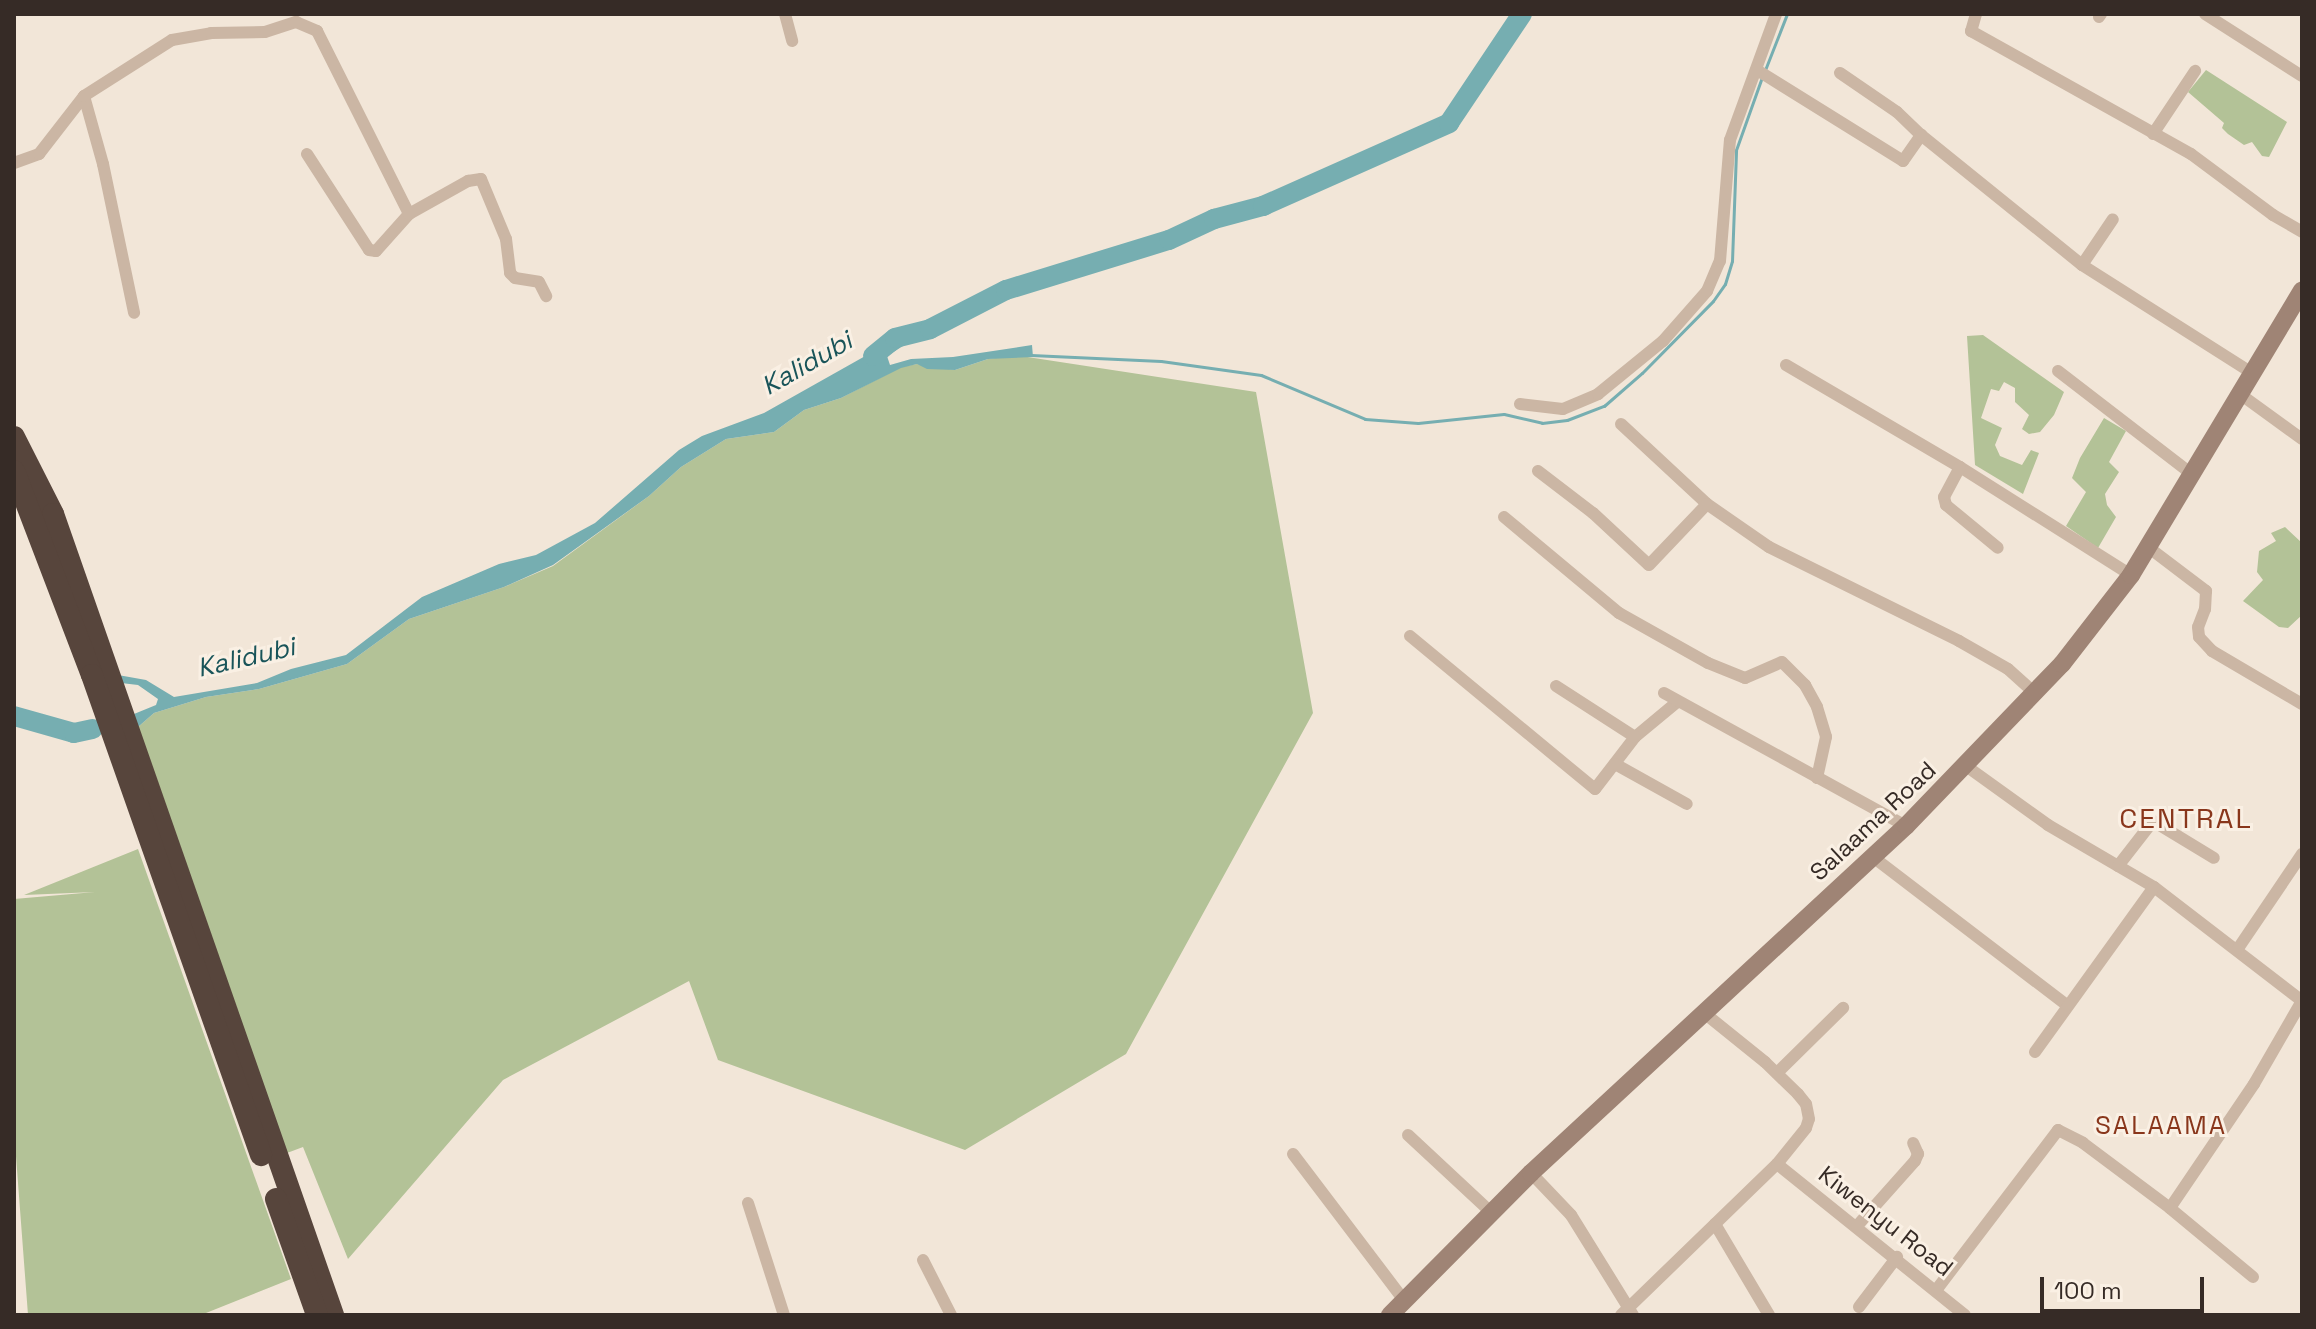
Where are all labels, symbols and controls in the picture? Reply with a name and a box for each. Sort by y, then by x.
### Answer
water label: Kalidubi [756,326,858,402]
water label: Kalidubi [194,632,298,684]
street label: Salaama Road [1804,755,1942,887]
district label: CENTRAL [2119,801,2253,835]
district label: SALAAMA [2095,1110,2227,1142]
street label: Kiwenyu Road [1813,1160,1959,1282]
scale bar [2044,1261,2208,1311]
text: 100 m [2054,1275,2122,1306]

